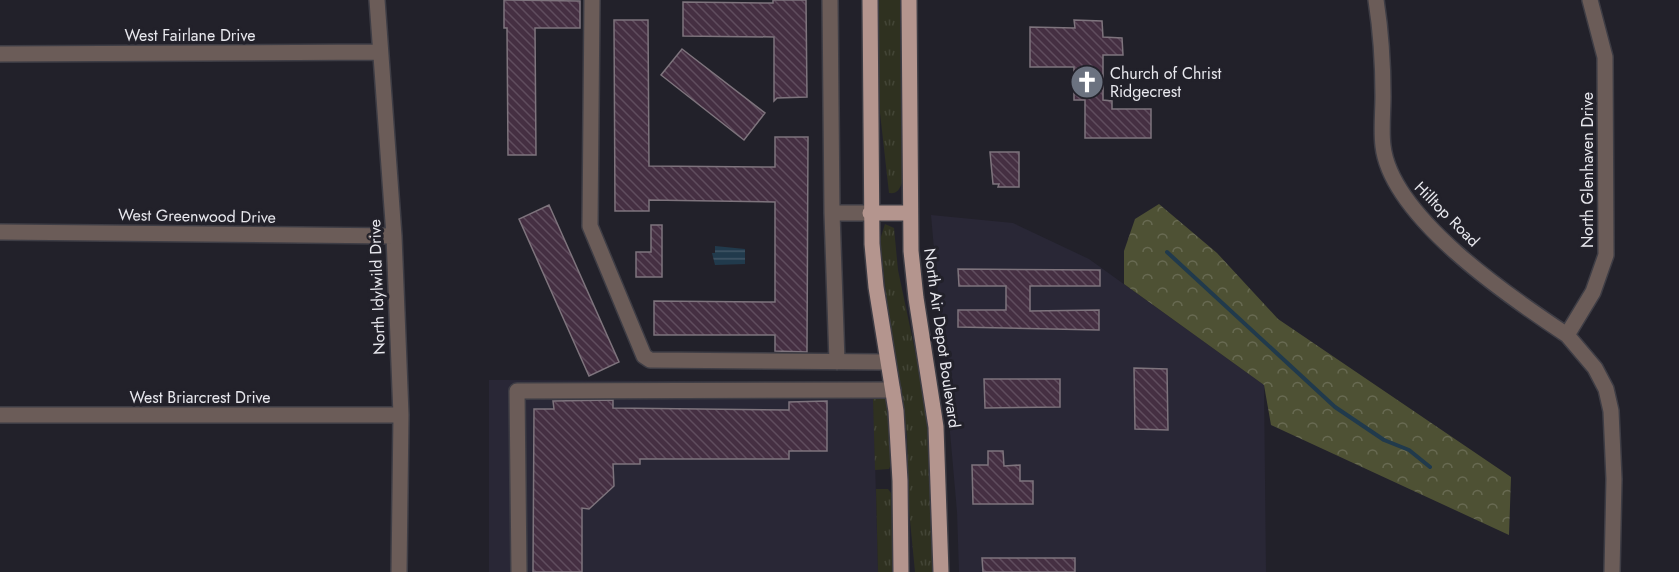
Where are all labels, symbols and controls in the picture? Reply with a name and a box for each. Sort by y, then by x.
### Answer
street label: West Fairlane Drive [124,24,256,47]
place label: Church of Christ Ridgecrest [1110,62,1221,103]
church icon: Church of Christ Ridgecrest [1069,64,1105,100]
street label: North Glenhaven Drive [1576,92,1599,248]
street label: Hilltop Road [1409,176,1485,252]
street label: West Greenwood Drive [118,203,276,229]
street label: North Idylwild Drive [363,219,391,355]
street label: North Air Depot Boulevard [918,247,966,429]
street label: West Briarcrest Drive [129,386,271,409]

